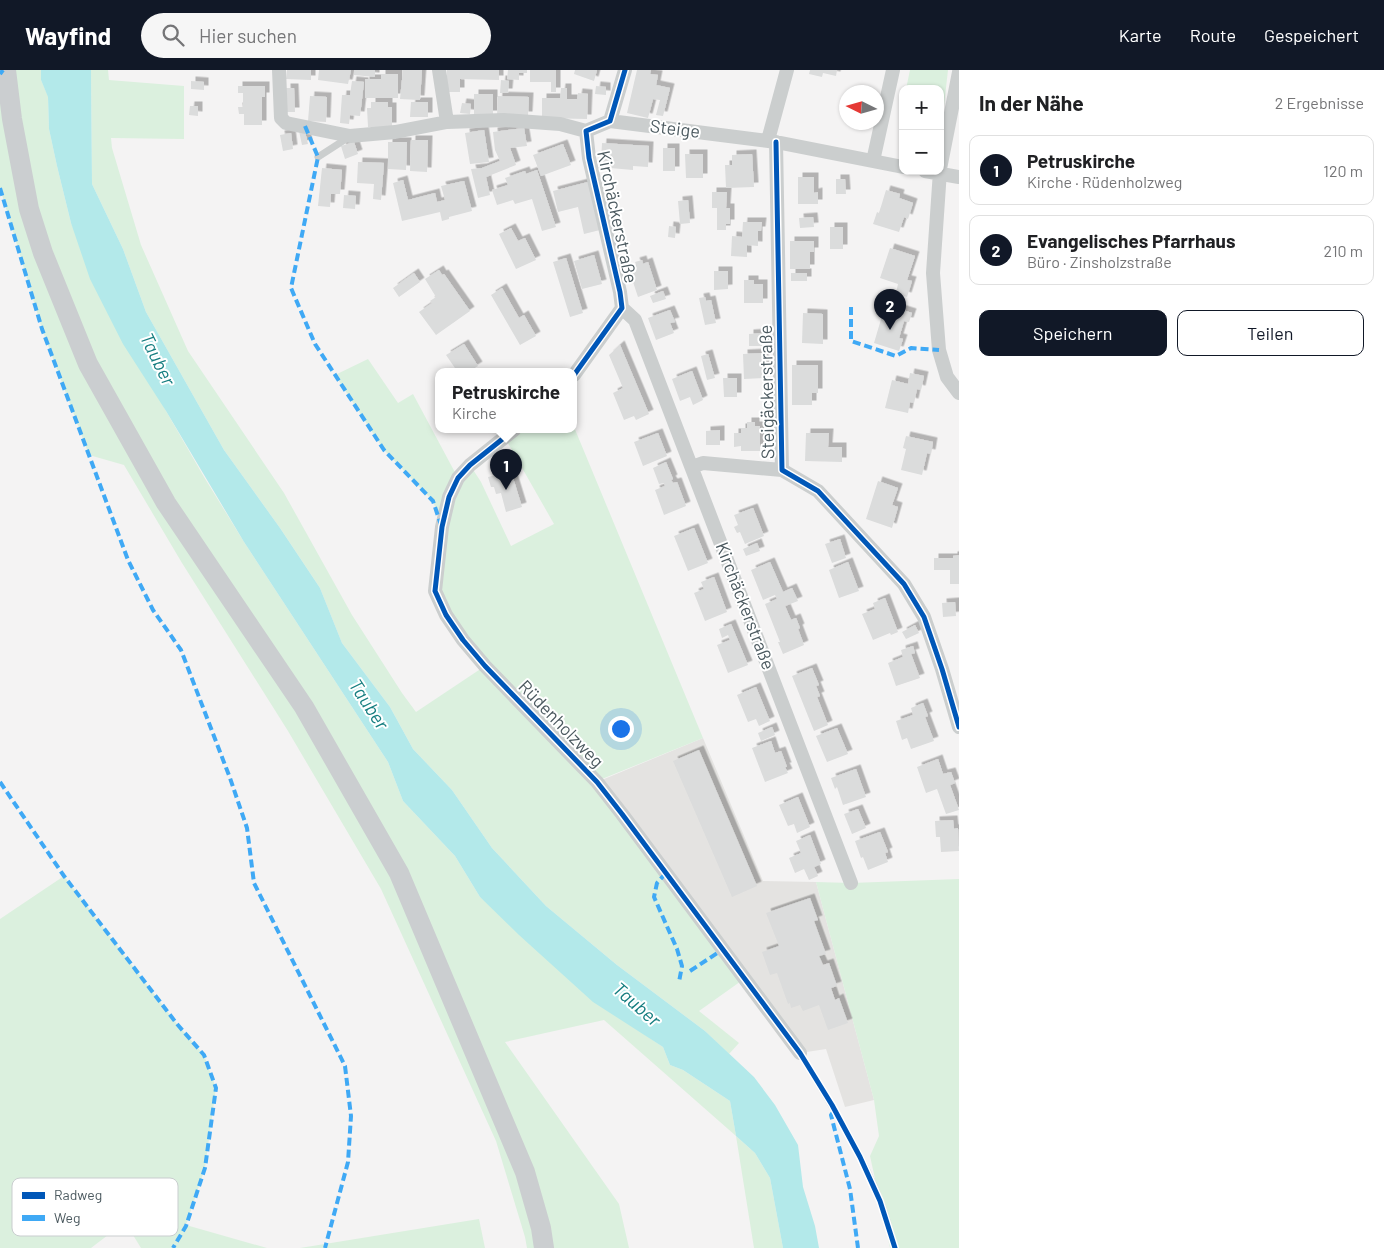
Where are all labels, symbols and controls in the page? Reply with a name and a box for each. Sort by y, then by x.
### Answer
search box [141,13,491,58]
text: Wayfind [25,21,111,50]
icon: search [159,21,187,49]
text: Hier suchen [199,24,297,47]
text: Karte [1119,24,1162,46]
text: Route [1190,24,1236,46]
text: Gespeichert [1264,24,1359,46]
north arrow [839,85,884,130]
map controls [899,85,944,175]
button: + [899,85,944,130]
text: In der Nähe [979,90,1084,115]
text: 2 Ergebnisse [1275,93,1364,112]
street label: Steige [649,114,701,142]
button: − [899,130,944,175]
street label: Kirchäckerstraße [593,149,643,285]
text: Petruskirche [1027,149,1135,172]
text: 1 [993,161,999,180]
text: 120 m [1323,161,1363,180]
text: Kirche · Rüdenholzweg [1027,172,1182,191]
text: Evangelisches Pfarrhaus [1027,229,1235,252]
text: 2 [992,241,1000,260]
text: 210 m [1324,241,1363,260]
text: Büro · Zinsholzstraße [1027,252,1172,271]
pin: 2 [874,289,906,330]
button: Speichern [979,310,1167,356]
button: Teilen [1177,310,1364,356]
street label: Steigäckerstraße [754,325,778,459]
water label: Tauber [136,329,182,390]
popup [435,368,577,433]
text: Petruskirche [452,380,560,403]
text: Kirche [452,403,497,422]
pin: 1 [490,449,522,490]
street label: Kirchäckerstraße [712,539,780,673]
water label: Tauber [345,674,395,734]
street label: Rüdenholzweg [514,675,609,772]
your location [608,716,634,742]
water label: Tauber [609,977,667,1031]
legend [12,1178,178,1236]
text: Radweg [54,1186,102,1203]
text: Weg [54,1209,81,1226]

